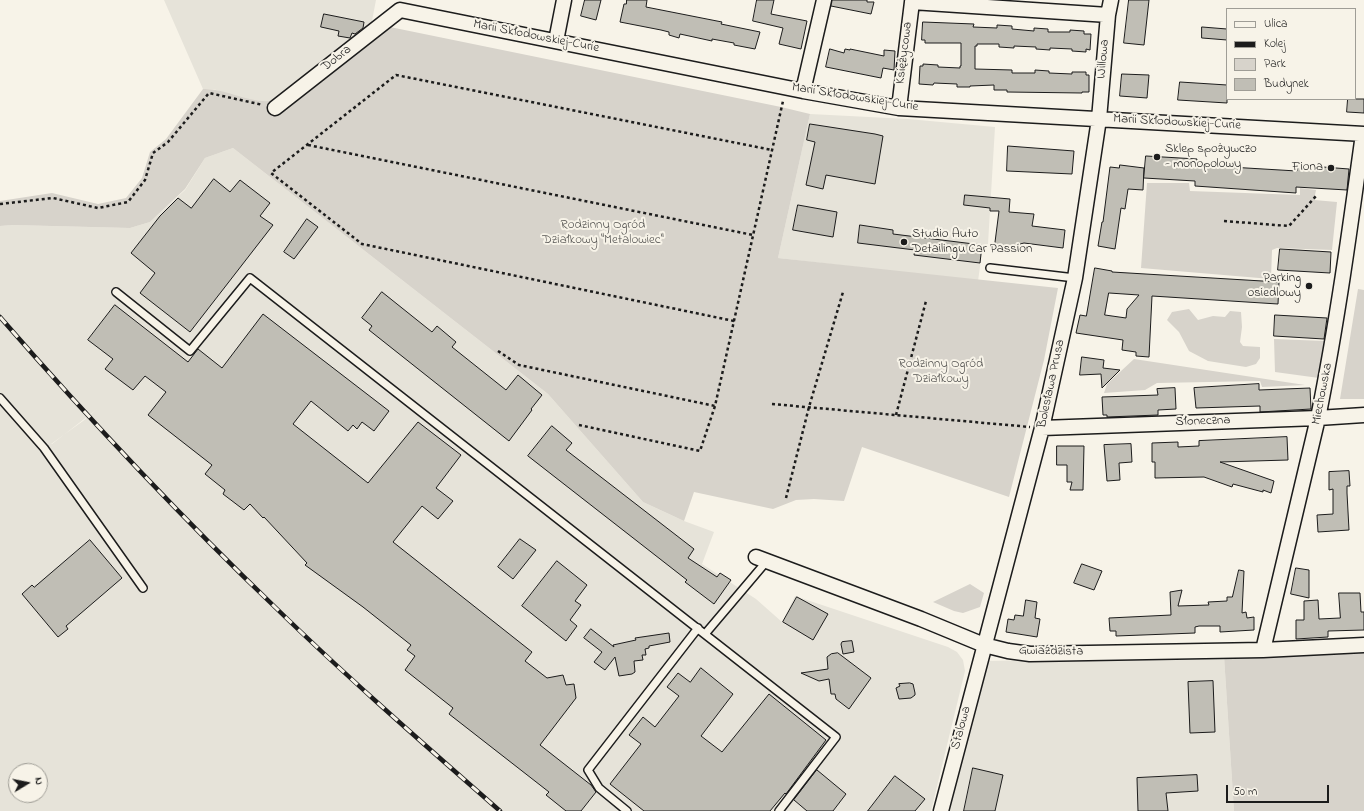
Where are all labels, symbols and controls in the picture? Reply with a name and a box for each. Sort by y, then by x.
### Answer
legend [1226,8,1356,100]
text: Ulica [1264,15,1288,33]
street label: Marii Skłodowskiej-Curie [472,17,600,57]
street label: Księżycowa [893,21,917,85]
text: Kolej [1264,35,1286,53]
street label: Willowa [1094,39,1114,79]
street label: Dobra [319,42,355,76]
text: Park [1264,55,1286,73]
text: Budynek [1264,75,1309,93]
street label: Marii Skłodowskiej-Curie [791,80,919,116]
street label: Marii Skłodowskiej-Curie [1113,112,1241,134]
place label: Sklep spożywczo - monopolowy [1165,142,1257,173]
marker: Sklep spożywczo - monopolowy [1152,152,1162,162]
place label: Fiona [1292,160,1323,176]
marker: Fiona [1326,163,1336,173]
park label: Rodzinny Ogród Działkowy "Metalowiec" [542,218,664,249]
place label: Studio Auto Detailingu Car Passion [912,227,1032,258]
marker: Studio Auto Detailingu Car Passion [899,237,909,247]
place label: Parking osiedlowy [1247,271,1301,302]
marker: Parking osiedlowy [1304,281,1314,291]
street label: Bolesława Prusa [1035,338,1069,430]
park label: Rodzinny Ogród Działkowy [899,357,983,388]
street label: Miechowska [1309,362,1337,426]
street label: Słoneczna [1175,413,1231,431]
street label: Gwiaździsta [1019,644,1083,660]
street label: Stalowa [949,705,975,751]
north arrow [8,763,48,803]
text: N [30,776,47,786]
scale bar [1228,777,1331,803]
text: 50 m [1233,783,1257,801]

